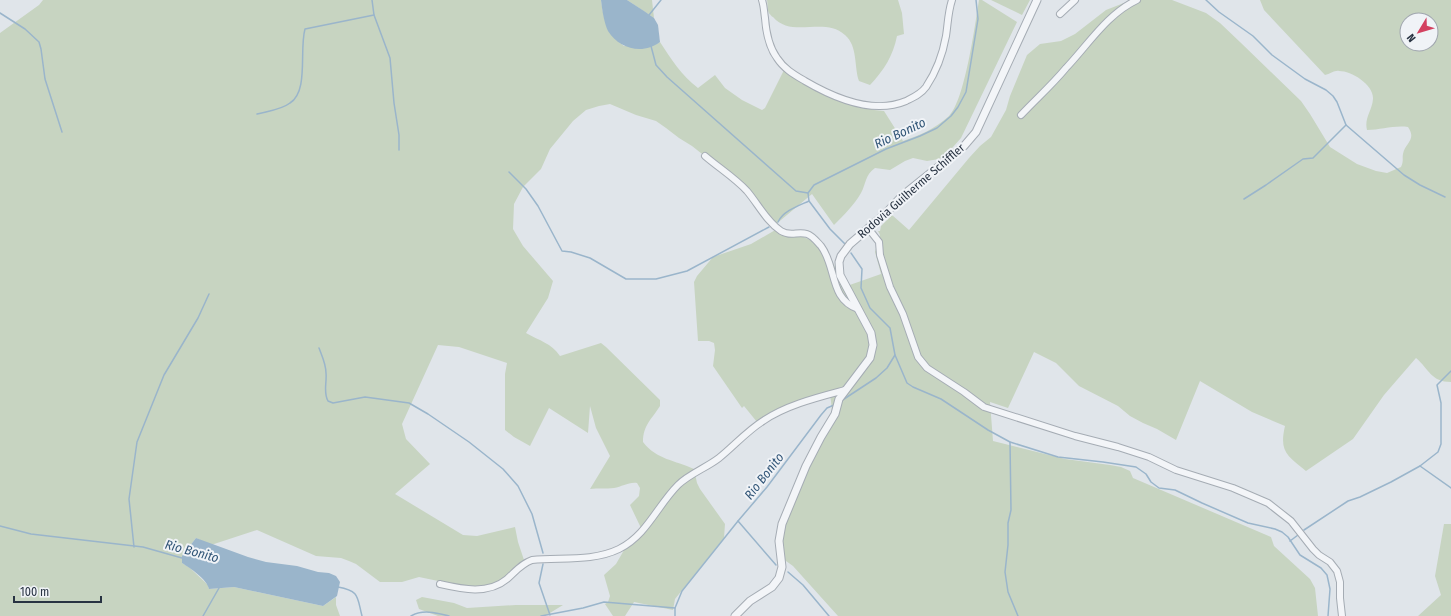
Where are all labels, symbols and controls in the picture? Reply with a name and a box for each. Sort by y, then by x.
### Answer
north arrow [1399,12,1439,52]
text: N [1404,31,1419,44]
water label: Rio Bonito [872,115,928,151]
street label: Rodovia Guilherme Schiffler [855,140,968,241]
water label: Rio Bonito [741,450,787,502]
water label: Rio Bonito [164,537,221,565]
scale bar [14,578,101,604]
text: 100 m [20,585,49,599]

